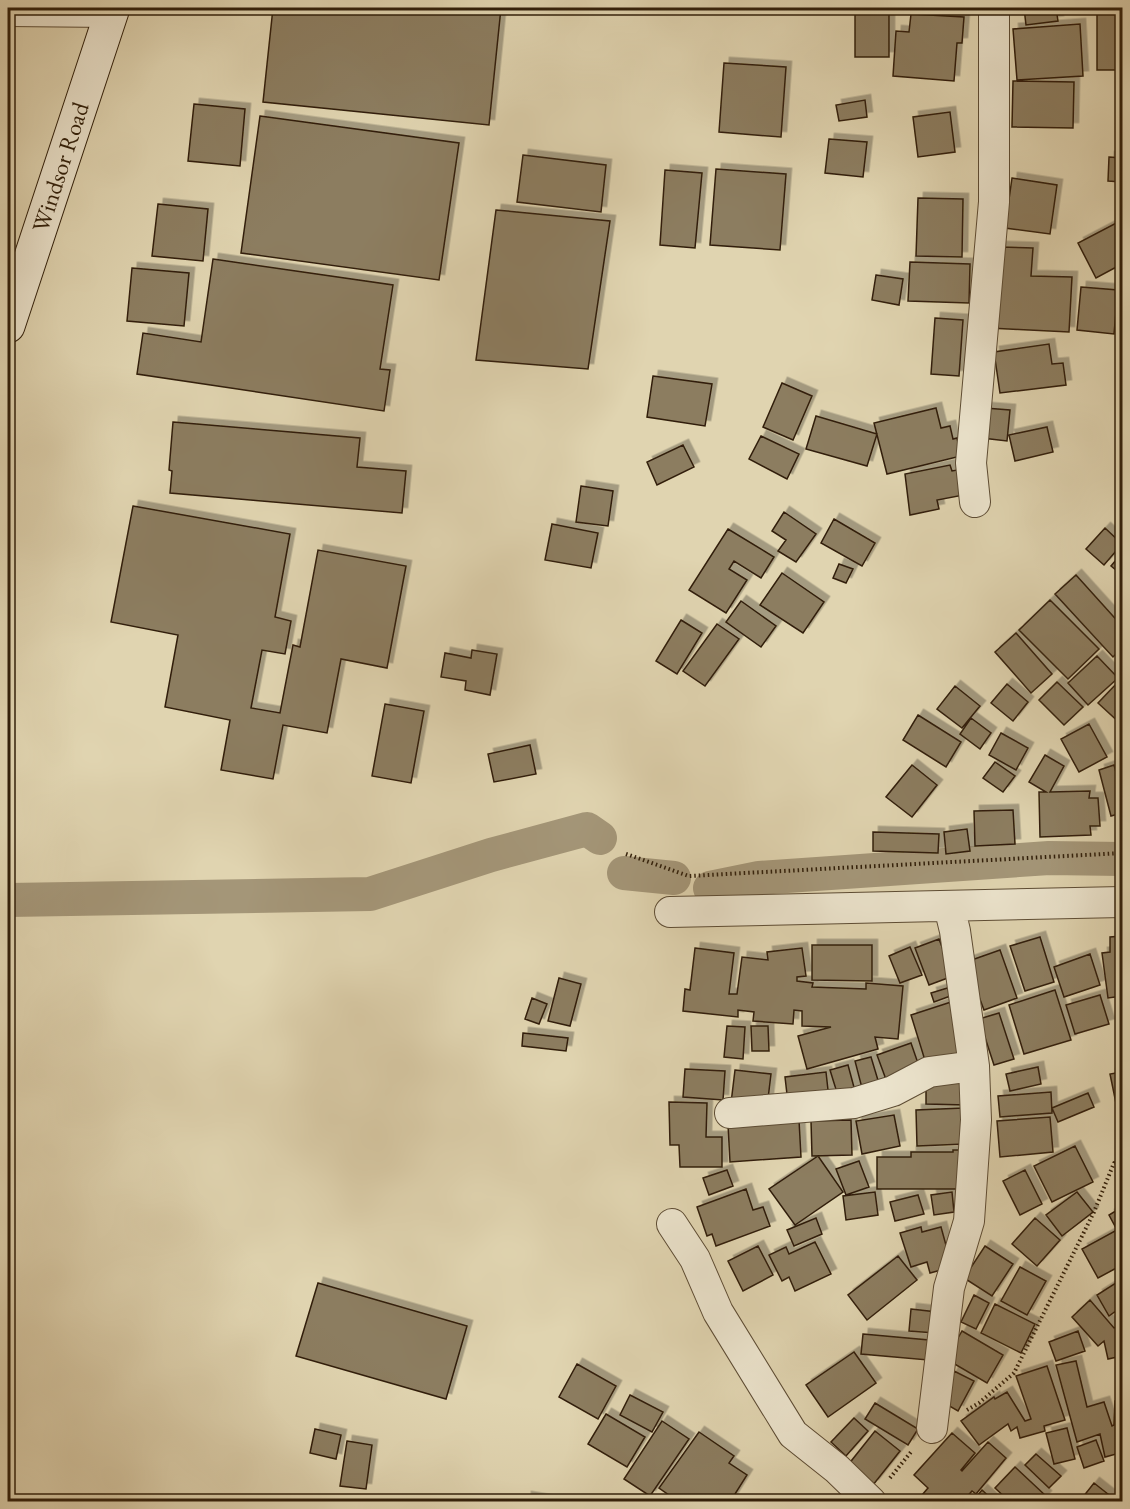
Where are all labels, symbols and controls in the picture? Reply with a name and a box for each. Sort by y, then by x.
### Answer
street label: Windsor Road [24,97,96,236]

